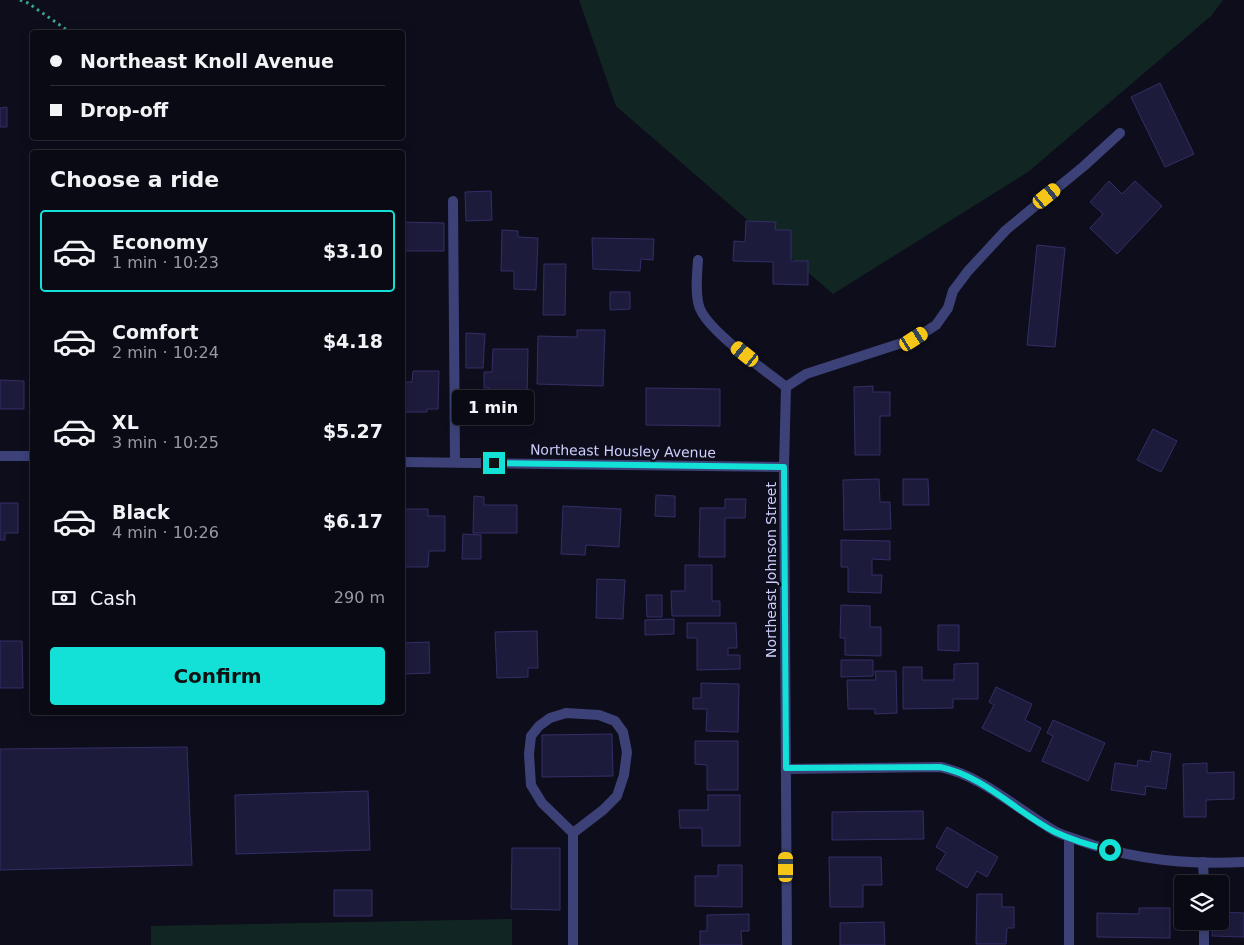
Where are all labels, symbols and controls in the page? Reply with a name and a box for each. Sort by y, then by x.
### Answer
text: Northeast Knoll Avenue [80,50,334,72]
text: Drop-off [80,99,168,121]
text: Choose a ride [50,167,219,192]
car [1030,181,1063,211]
icon: car [52,229,97,274]
text: Economy [112,231,208,253]
text: $3.10 [323,240,383,262]
text: 1 min · 10:23 [112,253,219,272]
icon: car [52,319,97,364]
text: Comfort [112,321,199,343]
car [897,325,930,353]
text: $4.18 [323,330,383,352]
car [728,339,761,369]
text: 2 min · 10:24 [112,343,219,362]
callout: 1 min [453,390,535,426]
text: 1 min [468,398,518,417]
icon: car [52,409,97,454]
text: XL [112,411,139,433]
text: $5.27 [323,420,383,442]
text: 3 min · 10:25 [112,433,219,452]
street label: Northeast Housley Avenue [530,441,716,461]
route end [483,452,505,474]
street label: Northeast Johnson Street [763,482,779,658]
icon: car [52,499,97,544]
text: Black [112,501,170,523]
text: $6.17 [323,510,383,532]
text: 4 min · 10:26 [112,523,219,542]
icon: cash [50,584,78,612]
text: Cash [90,587,137,609]
text: 290 m [334,588,385,607]
button: Confirm [50,647,385,705]
route start [1099,839,1121,861]
car [778,852,793,882]
map controls [1174,875,1229,930]
button: layers [1174,875,1229,930]

